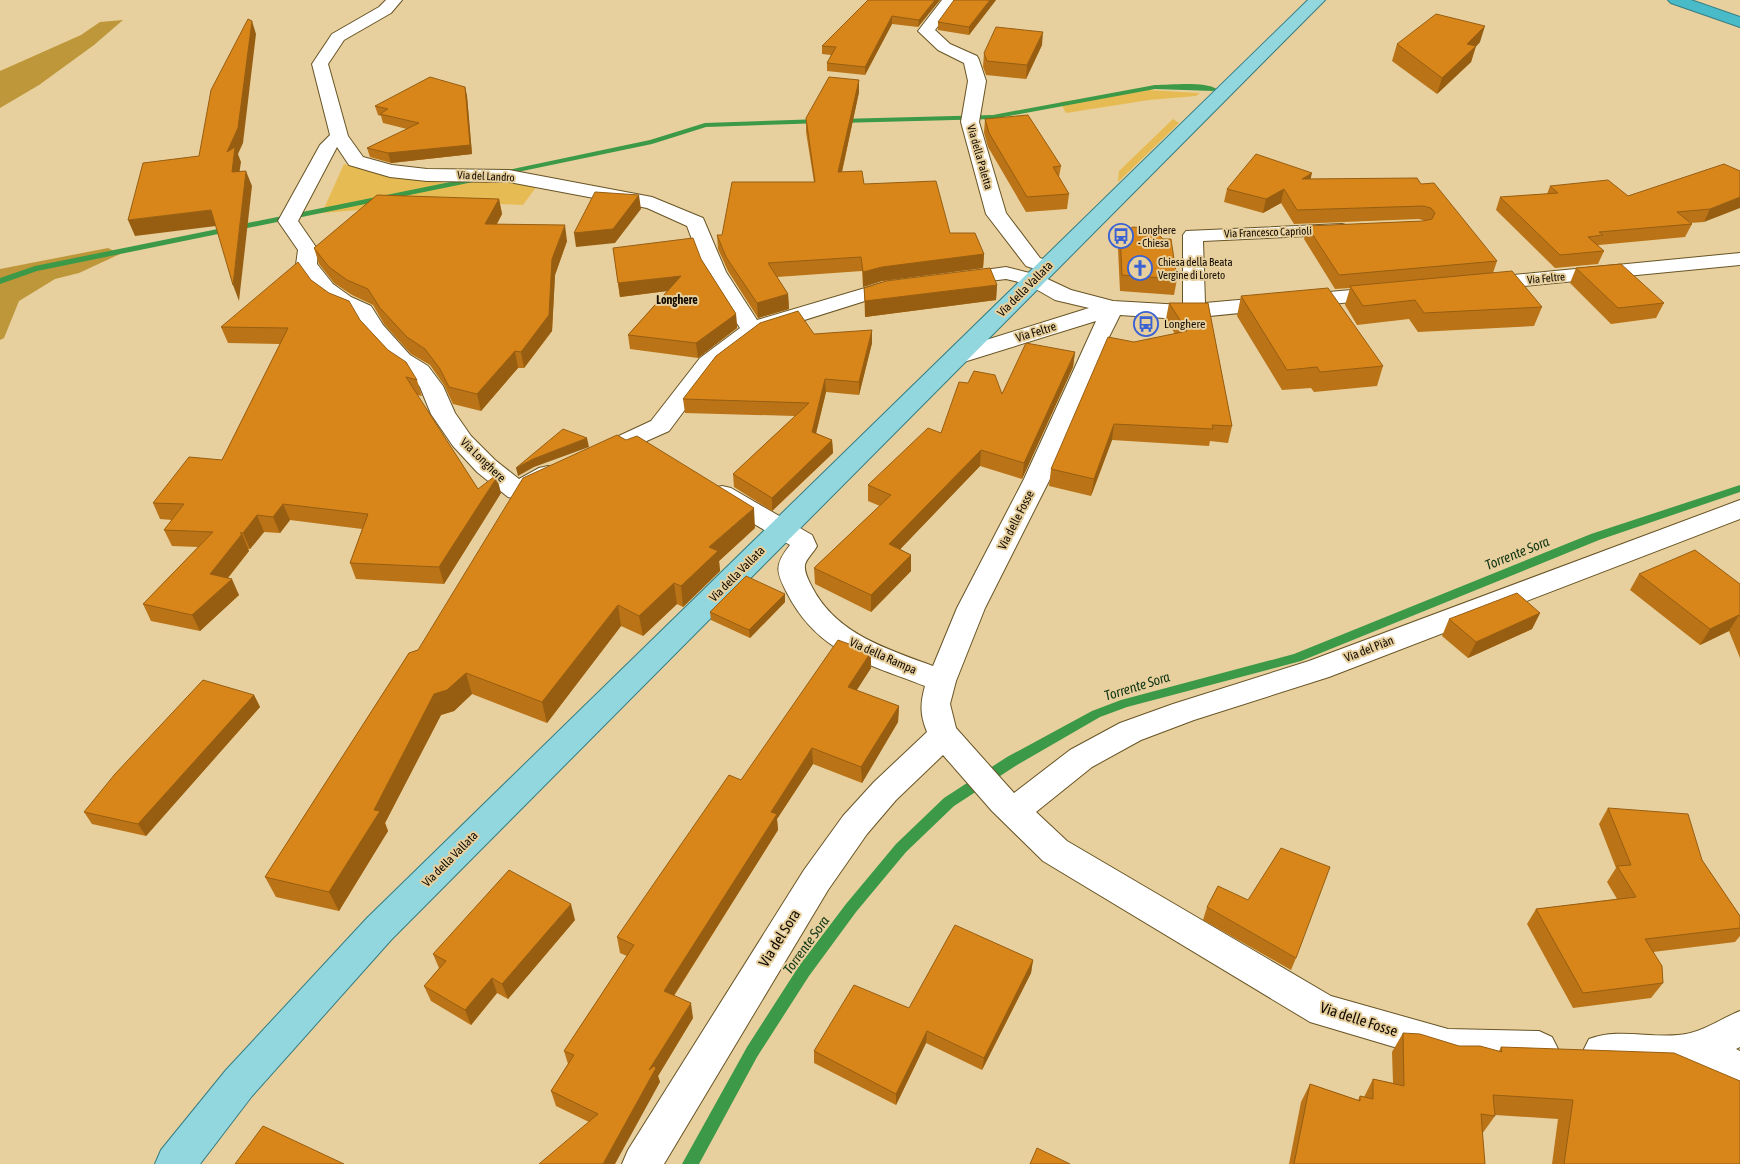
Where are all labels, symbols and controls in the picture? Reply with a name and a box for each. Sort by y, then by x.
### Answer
street label: Via della Paletta [965,123,995,191]
street label: Via del Landro [457,169,515,183]
bus stop icon: Longhere - Chiesa [1108,223,1134,249]
place label: Longhere - Chiesa [1138,224,1176,249]
street label: Via Francesco Caprioli [1224,224,1312,240]
church icon: Chiesa della Beata Vergine di Loreto [1127,255,1153,281]
place label: Chiesa della Beata Vergine di Loreto [1158,256,1233,281]
street label: Via della Vallata [994,258,1056,320]
street label: Via Feltre [1527,270,1565,286]
district label: Longhere [656,293,698,307]
bus stop icon: Longhere [1133,311,1159,337]
place label: Longhere [1164,317,1206,331]
street label: Via Feltre [1014,319,1058,345]
street label: Via Longhere [457,435,509,485]
street label: Via delle Fosse [995,488,1037,552]
water label: Torrente Sora [1483,533,1552,573]
street label: Via della Vallata [706,543,768,605]
street label: Via del Piàn [1342,633,1396,665]
street label: Via della Rampa [847,635,919,677]
water label: Torrente Sora [1102,668,1172,704]
street label: Via della Vallata [419,828,481,890]
street label: Via del Sora [755,906,803,970]
water label: Torrente Sora [780,913,833,977]
street label: Via delle Fosse [1318,998,1400,1040]

